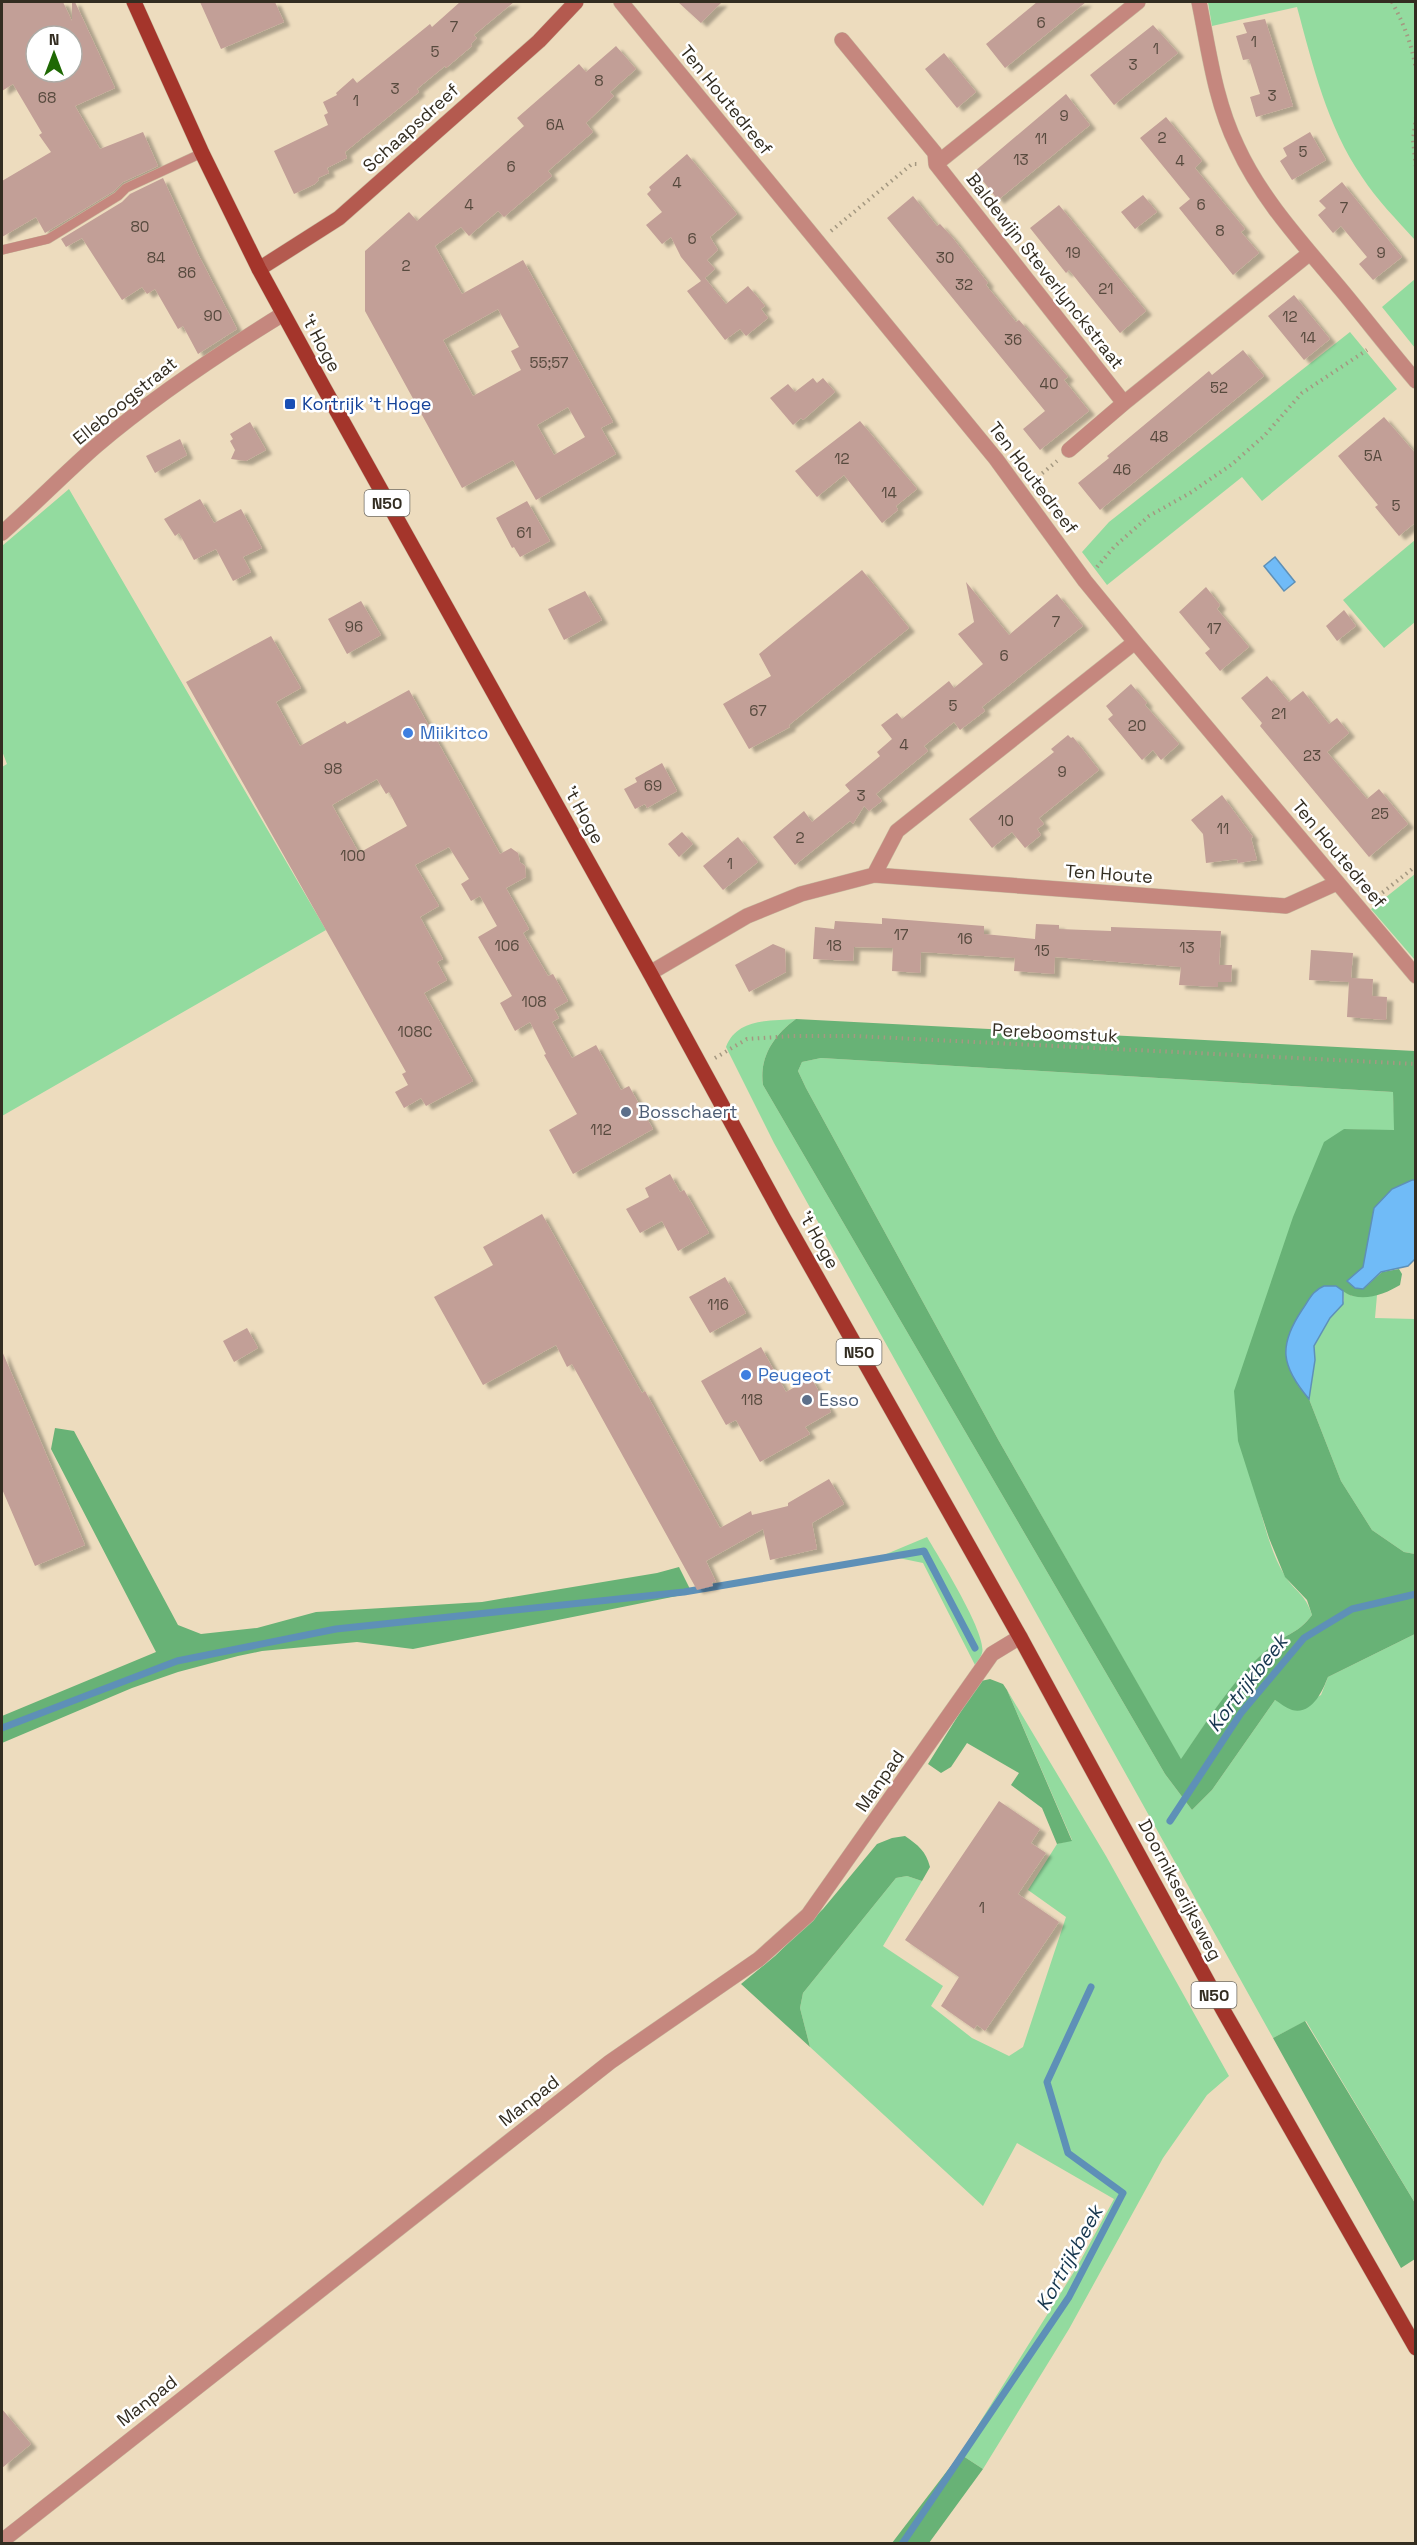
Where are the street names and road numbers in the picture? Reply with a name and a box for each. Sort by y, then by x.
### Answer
street label: Ten Houtedreef [675,40,778,159]
street label: Schaapsdreef [358,78,464,177]
street label: Baldewijn Steverlynckstraat [962,168,1129,373]
street label: 't Hoge [297,310,346,376]
street label: Elleboogstraat [68,352,181,450]
street label: Ten Houtedreef [984,417,1083,538]
road number: N50 [364,490,410,516]
street label: 't Hoge [559,782,610,848]
street label: Ten Houtedreef [1287,795,1391,913]
street label: Ten Houte [1065,859,1154,888]
street label: Pereboomstuk [992,1018,1119,1047]
street label: 't Hoge [794,1207,845,1273]
road number: N50 [836,1339,882,1365]
street label: Manpad [850,1745,909,1816]
street label: Doornikserijksweg [1133,1815,1227,1964]
road number: N50 [1192,1982,1236,2008]
street label: Manpad [494,2070,563,2131]
street label: Manpad [112,2370,181,2431]

